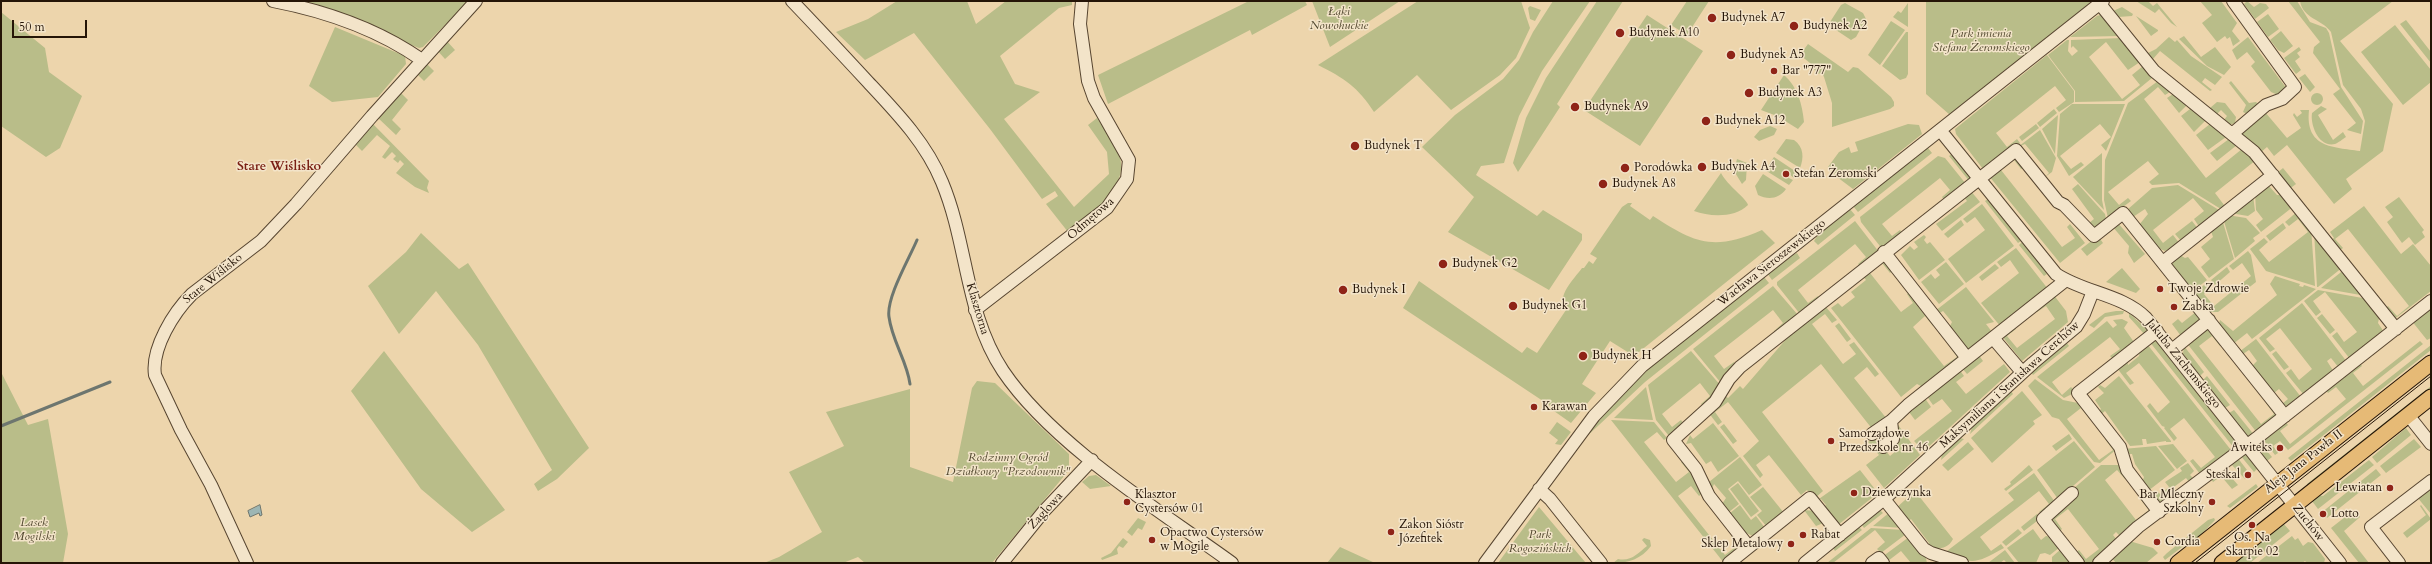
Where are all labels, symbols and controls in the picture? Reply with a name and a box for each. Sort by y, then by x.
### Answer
park label: Łąki Nowohuckie [1310,5,1368,33]
place label: Budynek A7 [1721,11,1785,25]
scale bar [14,12,89,38]
marker: Budynek A7 [1706,12,1718,24]
text: 50 m [19,19,45,35]
place label: Budynek A2 [1803,19,1867,33]
marker: Budynek A2 [1788,20,1800,32]
place label: Budynek A10 [1629,26,1699,40]
marker: Budynek A10 [1614,27,1626,39]
park label: Park imienia Stefana Żeromskiego [1932,27,2030,55]
place label: Budynek A5 [1740,48,1804,62]
marker: Budynek A5 [1725,49,1737,61]
place label: Bar "777" [1782,64,1831,78]
marker: Bar "777" [1769,66,1779,76]
place label: Budynek A3 [1758,86,1822,100]
marker: Budynek A3 [1743,87,1755,99]
place label: Budynek A9 [1584,100,1648,114]
marker: Budynek A9 [1569,101,1581,113]
place label: Budynek A12 [1715,114,1785,128]
marker: Budynek A12 [1700,115,1712,127]
place label: Budynek T [1364,139,1422,153]
marker: Budynek T [1349,140,1361,152]
district label: Stare Wiślisko [237,159,321,175]
place label: Budynek A4 [1711,160,1775,174]
place label: Porodówka [1634,161,1693,175]
marker: Budynek A4 [1696,161,1708,173]
marker: Porodówka [1619,162,1631,174]
place label: Stefan Żeromski [1794,167,1877,181]
marker: Stefan Żeromski [1781,169,1791,179]
place label: Budynek A8 [1612,177,1676,191]
marker: Budynek A8 [1597,178,1609,190]
street label: Odmętowa [1065,195,1117,243]
street label: Wacława Sieroszewskiego [1715,216,1829,310]
street label: Stare Wiślisko [180,251,246,307]
place label: Budynek G2 [1452,257,1517,271]
marker: Budynek G2 [1437,258,1449,270]
street label: Klasztorna [962,281,992,337]
place label: Twoje Zdrowie [2168,282,2249,296]
place label: Budynek I [1352,283,1405,297]
marker: Budynek I [1337,284,1349,296]
marker: Twoje Zdrowie [2155,284,2165,294]
place label: Budynek G1 [1522,299,1587,313]
marker: Budynek G1 [1507,300,1519,312]
place label: Żabka [2182,300,2214,314]
marker: Żabka [2169,302,2179,312]
street label: Jakuba Zachemskiego [2142,316,2224,412]
street label: Maksymiliana i Stanisława Cerchów [1937,318,2083,452]
place label: Budynek H [1592,349,1651,363]
marker: Budynek H [1577,350,1589,362]
place label: Karawan [1542,400,1587,414]
marker: Karawan [1529,402,1539,412]
place label: Samorządowe Przedszkole nr 46 [1839,427,1928,455]
street label: Aleja Jana Pawła II [2262,427,2346,497]
marker: Samorządowe Przedszkole nr 46 [1826,436,1836,446]
place label: Awiteks [2231,441,2272,455]
marker: Awiteks [2275,443,2285,453]
park label: Rodzinny Ogród Działkowy "Przodownik" [946,451,1070,479]
place label: Steskal [2206,468,2240,482]
marker: Steskal [2243,470,2253,480]
place label: Lewiatan [2335,481,2382,495]
marker: Lewiatan [2385,483,2395,493]
place label: Dziewczynka [1862,486,1931,500]
place label: Klasztor Cystersów 01 [1135,488,1204,516]
marker: Dziewczynka [1849,488,1859,498]
place label: Bar Mleczny Szkolny [2139,488,2204,516]
street label: Żaglowa [1026,490,1066,532]
marker: Klasztor Cystersów 01 [1122,497,1132,507]
marker: Bar Mleczny Szkolny [2207,497,2217,507]
street label: Zuchów [2289,502,2327,544]
place label: Lotto [2331,507,2359,521]
marker: Lotto [2318,509,2328,519]
park label: Lasek Mogilski [13,516,55,544]
place label: Zakon Sióstr Józefitek [1399,518,1464,546]
marker: Os. Na Skarpie 02 [2247,520,2257,530]
place label: Opactwo Cystersów w Mogile [1160,526,1264,554]
marker: Zakon Sióstr Józefitek [1386,527,1396,537]
park label: Park Rogozińskich [1509,528,1571,556]
place label: Rabat [1811,528,1840,542]
marker: Rabat [1798,530,1808,540]
place label: Os. Na Skarpie 02 [2226,531,2278,559]
marker: Opactwo Cystersów w Mogile [1147,535,1157,545]
place label: Cordia [2165,535,2200,549]
place label: Sklep Metalowy [1701,537,1783,551]
marker: Cordia [2152,537,2162,547]
marker: Sklep Metalowy [1786,539,1796,549]

